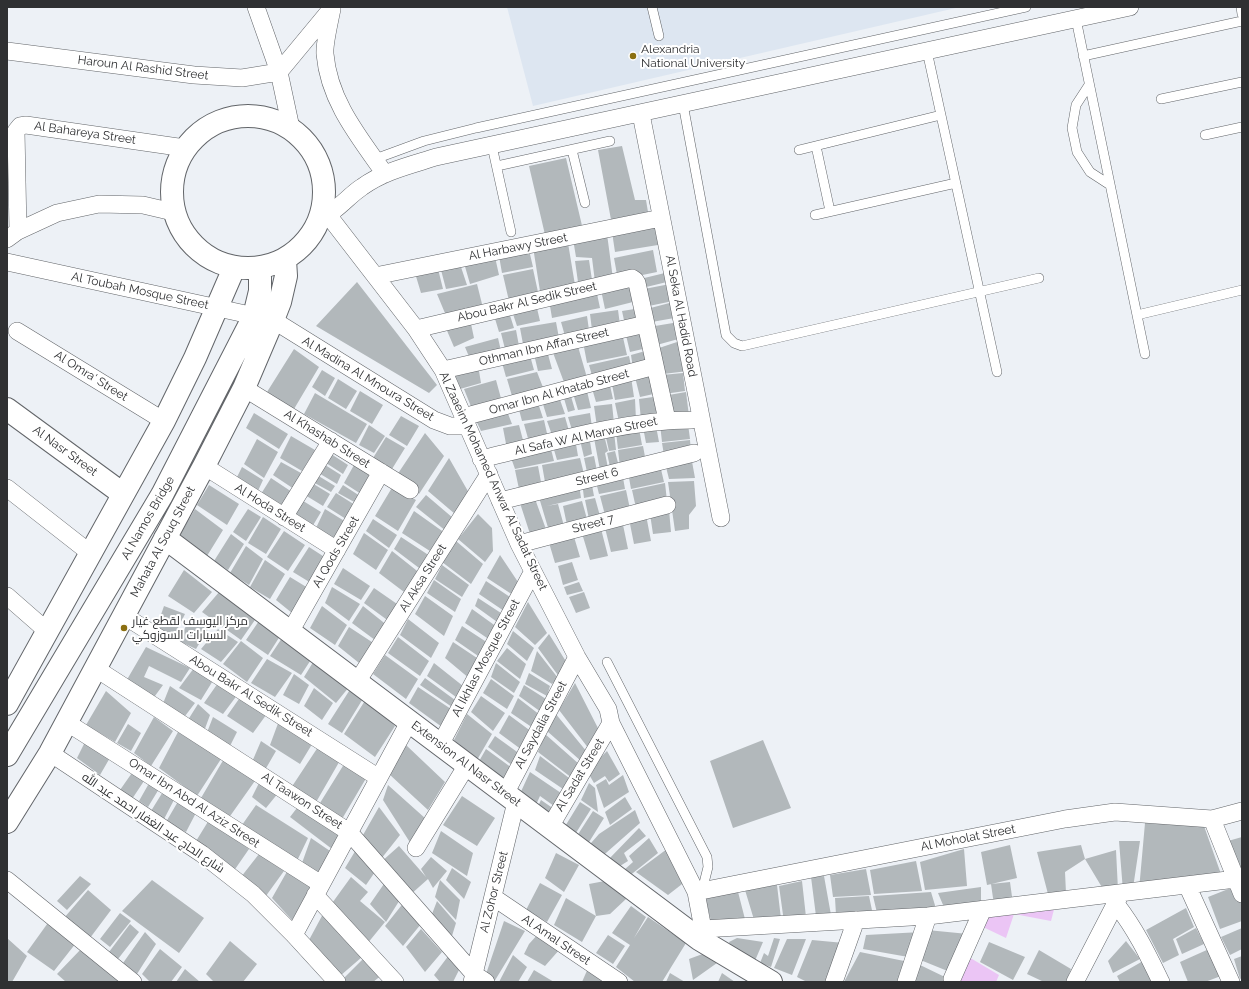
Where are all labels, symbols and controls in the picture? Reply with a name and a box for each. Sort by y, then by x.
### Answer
place label: Alexandria National University [641,42,745,70]
marker: Alexandria National University [628,51,638,61]
street label: Haroun Al Rashid Street [77,53,209,83]
street label: Al Bahareya Street [33,119,137,147]
street label: Al Harbawy Street [467,230,569,264]
street label: Al Seka Al Hadid Road [662,254,700,378]
street label: Al Toubah Mosque Street [70,269,210,313]
street label: Abou Bakr Al Sedik Street [456,279,598,325]
street label: Othman Ibn Affan Street [478,325,610,369]
street label: Al Madina Al Mnoura Street [299,334,437,424]
street label: Al Omra' Street [52,348,130,404]
street label: Omar Ibn Al Khatab Street [488,366,630,418]
street label: Al Zaaeim Mohamed Anwar Al Sadat Street [436,369,550,593]
street label: Al Khashab Street [281,407,373,471]
street label: Al Safa W Al Marwa Street [513,414,659,458]
street label: Al Nasr Street [30,423,100,479]
street label: Street 6 [574,465,620,489]
street label: Al Namos Bridge [118,474,178,562]
street label: Al Hoda Street [232,481,308,535]
street label: Mahata Al Souq Street [128,484,198,600]
street label: Street 7 [570,512,616,536]
street label: Al Qods Street [310,514,362,590]
street label: Al Aksa Street [396,541,450,615]
street label: Al Ikhlas Mosque Street [449,597,523,719]
place label: مركز اليوسف لقطع غيار السيارات السوزوكي [132,614,248,642]
marker: مركز اليوسف لقطع غيار السيارات السوزوكي [119,623,129,633]
street label: Abou Bakr Al Sedik Street [187,652,315,740]
street label: Al Saydalia Street [512,679,570,771]
street label: Extension Al Nasr Street [408,718,524,810]
street label: Al Sadat Street [553,736,607,814]
street label: Omar Ibn Abd Al Aziz Street [126,755,262,851]
street label: شارع الحاج عبد الغفار احمد عبد الله [79,770,227,876]
street label: Al Taawon Street [259,770,345,832]
street label: Al Moholat Street [919,822,1017,854]
street label: Al Zohor Street [477,850,511,934]
street label: Al Amal Street [519,912,593,968]

